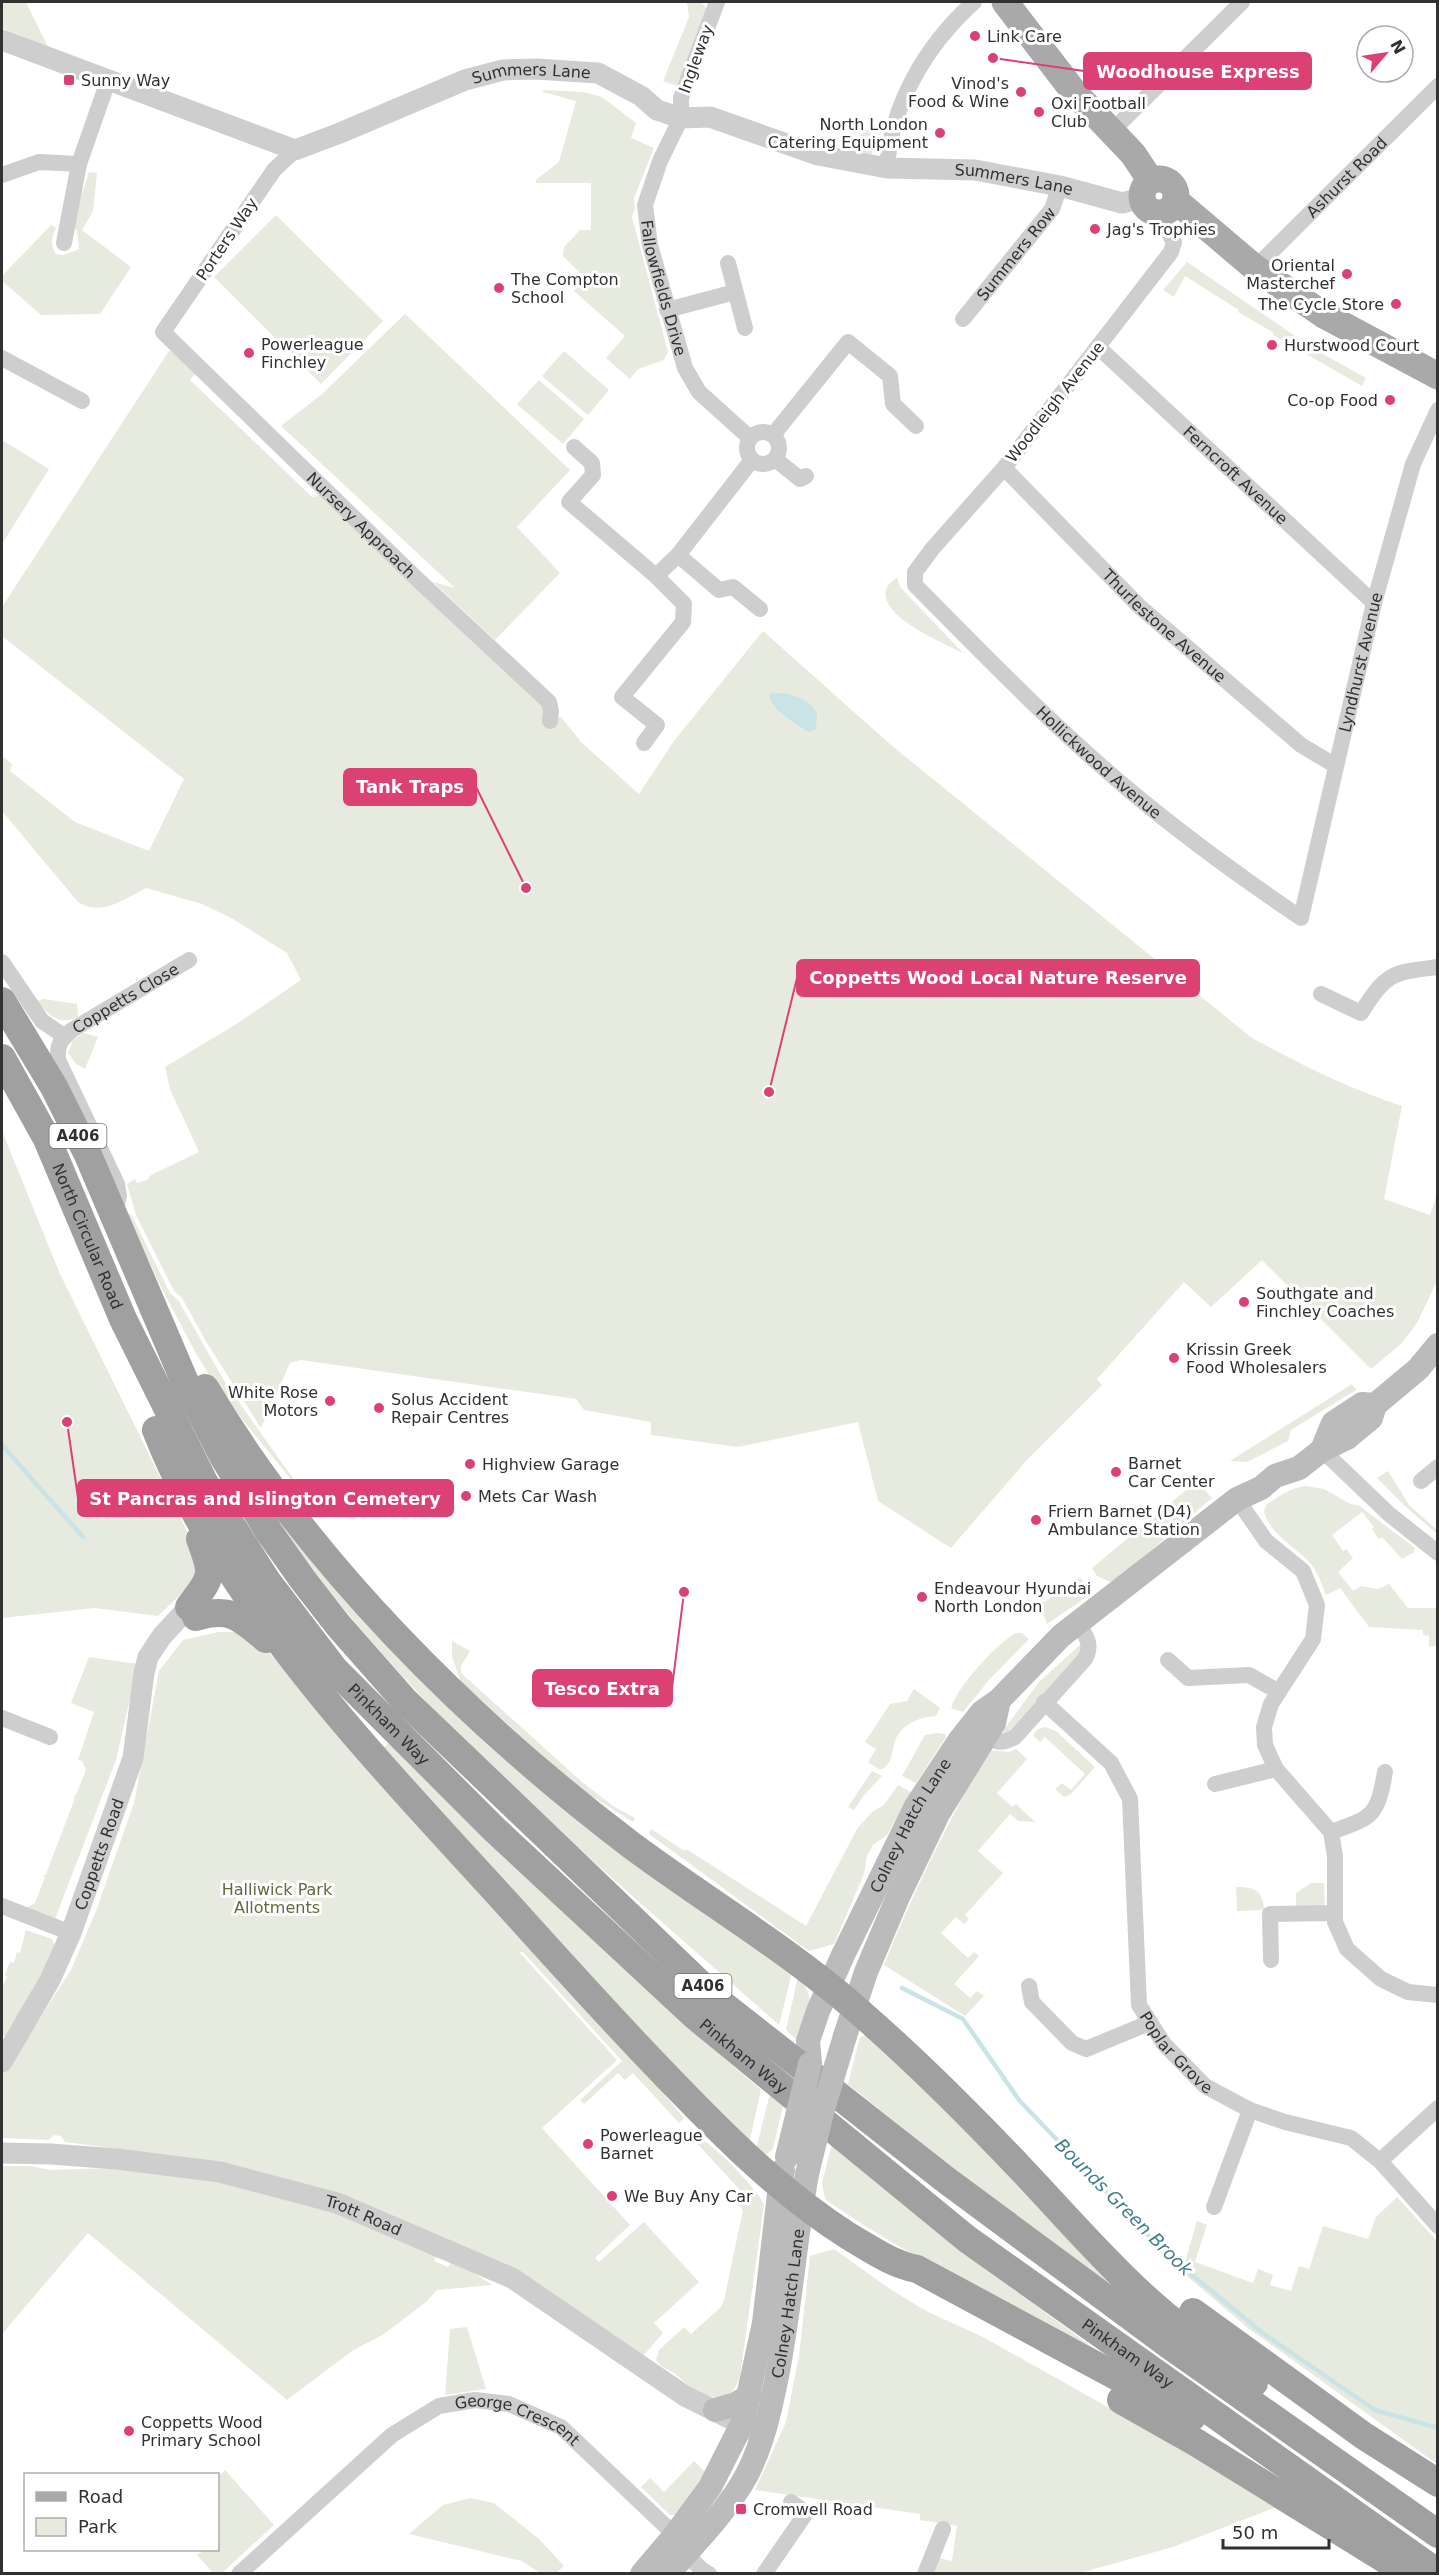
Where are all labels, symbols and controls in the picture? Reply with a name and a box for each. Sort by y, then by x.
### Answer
street label: Ingleway [675,22,717,96]
north arrow [1355,24,1415,84]
place label: Link Care [987,27,1062,46]
marker: Link Care [968,29,982,43]
text: N [1386,37,1409,57]
callout: Woodhouse Express [1084,53,1311,89]
street label: Summers Lane [469,59,591,87]
text: Woodhouse Express [1096,61,1300,82]
place label: Sunny Way [81,71,170,90]
marker: Sunny Way [62,73,76,87]
place label: Vinod's Food & Wine [908,74,1009,111]
marker: Vinod's Food & Wine [1014,85,1028,99]
place label: Oxi Football Club [1051,94,1146,131]
marker: Oxi Football Club [1032,105,1046,119]
place label: North London Catering Equipment [768,115,928,152]
marker: North London Catering Equipment [933,126,947,140]
street label: Ashurst Road [1302,133,1391,221]
street label: Summers Lane [954,160,1075,199]
street label: Porters Way [192,194,262,284]
street label: Summers Row [972,203,1059,304]
street label: Fallowfields Drive [637,219,691,358]
place label: Jag's Trophies [1106,220,1216,239]
marker: Jag's Trophies [1088,222,1102,236]
place label: Oriental Masterchef [1246,256,1335,293]
marker: Oriental Masterchef [1340,267,1354,281]
place label: The Compton School [510,270,619,307]
marker: The Compton School [492,281,506,295]
place label: The Cycle Store [1257,295,1384,314]
marker: The Cycle Store [1389,297,1403,311]
place label: Powerleague Finchley [261,335,364,372]
place label: Hurstwood Court [1284,336,1419,355]
street label: Woodleigh Avenue [1002,338,1108,466]
marker: Hurstwood Court [1265,338,1279,352]
marker: Powerleague Finchley [242,346,256,360]
place label: Co-op Food [1287,391,1378,410]
marker: Co-op Food [1383,393,1397,407]
street label: Ferncroft Avenue [1180,422,1292,528]
street label: Nursery Approach [303,468,420,582]
street label: Thurlestone Avenue [1098,564,1230,686]
street label: Lyndhurst Avenue [1335,590,1386,734]
street label: Hollickwood Avenue [1032,702,1165,822]
callout: Tank Traps [344,769,476,805]
text: Tank Traps [356,776,464,797]
street label: Coppetts Close [69,959,182,1037]
callout: Coppetts Wood Local Nature Reserve [797,960,1199,996]
text: Coppetts Wood Local Nature Reserve [809,967,1187,988]
road number: A406 [50,1124,106,1148]
street label: North Circular Road [49,1160,127,1312]
place label: Southgate and Finchley Coaches [1256,1284,1394,1321]
marker: Southgate and Finchley Coaches [1237,1295,1251,1309]
place label: Krissin Greek Food Wholesalers [1186,1340,1327,1377]
marker: Krissin Greek Food Wholesalers [1167,1351,1181,1365]
place label: White Rose Motors [228,1383,318,1420]
place label: Solus Accident Repair Centres [391,1390,509,1427]
marker: White Rose Motors [323,1394,337,1408]
marker: Solus Accident Repair Centres [372,1401,386,1415]
place label: Barnet Car Center [1128,1454,1215,1491]
place label: Highview Garage [482,1455,619,1474]
marker: Highview Garage [463,1457,477,1471]
marker: Barnet Car Center [1109,1465,1123,1479]
callout: St Pancras and Islington Cemetery [78,1480,453,1516]
place label: Mets Car Wash [478,1487,597,1506]
text: St Pancras and Islington Cemetery [89,1488,441,1509]
marker: Mets Car Wash [459,1489,473,1503]
place label: Friern Barnet (D4) Ambulance Station [1048,1502,1200,1539]
marker: Friern Barnet (D4) Ambulance Station [1029,1513,1043,1527]
place label: Endeavour Hyundai North London [934,1579,1091,1616]
marker: Endeavour Hyundai North London [915,1590,929,1604]
callout: Tesco Extra [533,1670,672,1706]
text: Tesco Extra [544,1678,660,1699]
street label: Pinkham Way [344,1679,434,1769]
street label: Colney Hatch Lane [866,1755,955,1896]
street label: Coppetts Road [70,1796,127,1913]
park label: Halliwick Park Allotments [222,1880,333,1917]
road number: A406 [674,1974,732,1998]
street label: Poplar Grove [1136,2008,1215,2098]
street label: Pinkham Way [696,2015,792,2098]
place label: Powerleague Barnet [600,2126,703,2163]
water label: Bounds Green Brook [1051,2134,1198,2281]
marker: Powerleague Barnet [581,2137,595,2151]
place label: We Buy Any Car [624,2187,753,2206]
marker: We Buy Any Car [605,2189,619,2203]
street label: Trott Road [322,2191,405,2239]
street label: Colney Hatch Lane [767,2228,808,2380]
street label: Pinkham Way [1079,2314,1178,2392]
street label: George Crescent [453,2390,584,2449]
place label: Coppetts Wood Primary School [141,2413,263,2450]
marker: Coppetts Wood Primary School [122,2424,136,2438]
legend [24,2473,219,2551]
text: Road [78,2486,123,2507]
place label: Cromwell Road [753,2500,873,2519]
marker: Cromwell Road [734,2502,748,2516]
scale bar [1223,2512,1330,2550]
text: Park [78,2516,117,2537]
text: 50 m [1232,2522,1278,2543]

